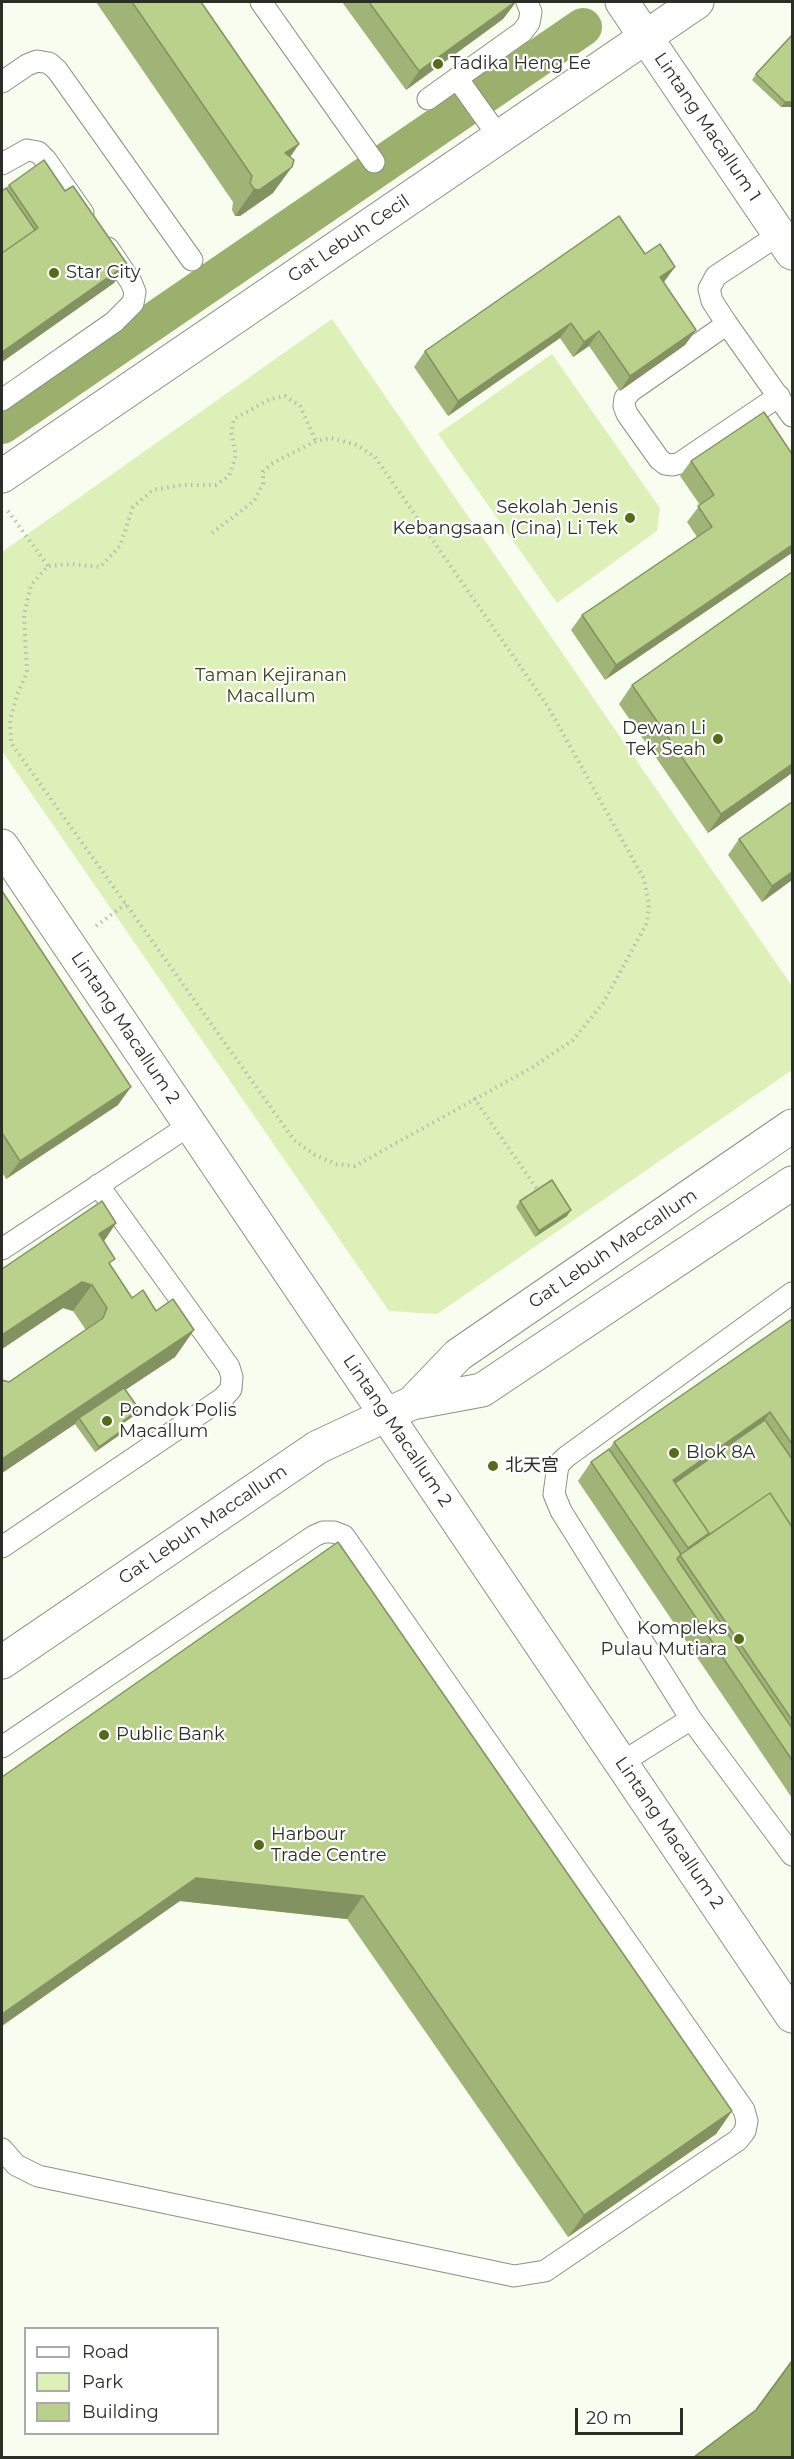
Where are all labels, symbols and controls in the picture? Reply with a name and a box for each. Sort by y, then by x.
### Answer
street label: Lintang Macallum 1 [649,48,765,206]
place label: Tadika Heng Ee [450,53,591,75]
marker: Tadika Heng Ee [431,57,445,71]
street label: Gat Lebuh Cecil [284,190,414,288]
place label: Star City [66,262,140,284]
marker: Star City [47,266,61,280]
place label: Sekolah Jenis Kebangsaan (Cina) Li Tek [393,497,618,540]
marker: Sekolah Jenis Kebangsaan (Cina) Li Tek [623,511,637,525]
park label: Taman Kejiranan Macallum [195,665,347,708]
place label: Dewan Li Tek Seah [622,718,706,760]
marker: Dewan Li Tek Seah [711,732,725,746]
street label: Lintang Macallum 2 [66,948,184,1108]
street label: Gat Lebuh Maccallum [525,1185,701,1313]
street label: Lintang Macallum 2 [338,1351,456,1511]
place label: Pondok Polis Macallum [119,1400,237,1442]
marker: Pondok Polis Macallum [100,1414,114,1428]
place label: Blok 8A [686,1442,755,1464]
marker: Blok 8A [667,1446,681,1460]
place label: 北天宫 [505,1455,559,1477]
marker: 北天宫 [486,1459,500,1473]
street label: Gat Lebuh Maccallum [115,1461,291,1589]
place label: Kompleks Pulau Mutiara [601,1618,727,1660]
marker: Kompleks Pulau Mutiara [732,1632,746,1646]
place label: Public Bank [116,1724,225,1746]
marker: Public Bank [97,1728,111,1742]
street label: Lintang Macallum 2 [610,1753,728,1913]
place label: Harbour Trade Centre [271,1824,387,1866]
marker: Harbour Trade Centre [252,1838,266,1852]
legend [24,2327,219,2435]
text: Road [82,2341,129,2363]
text: Park [82,2371,123,2393]
scale bar [578,2396,686,2434]
text: Building [82,2401,159,2423]
text: 20 m [586,2407,632,2429]

